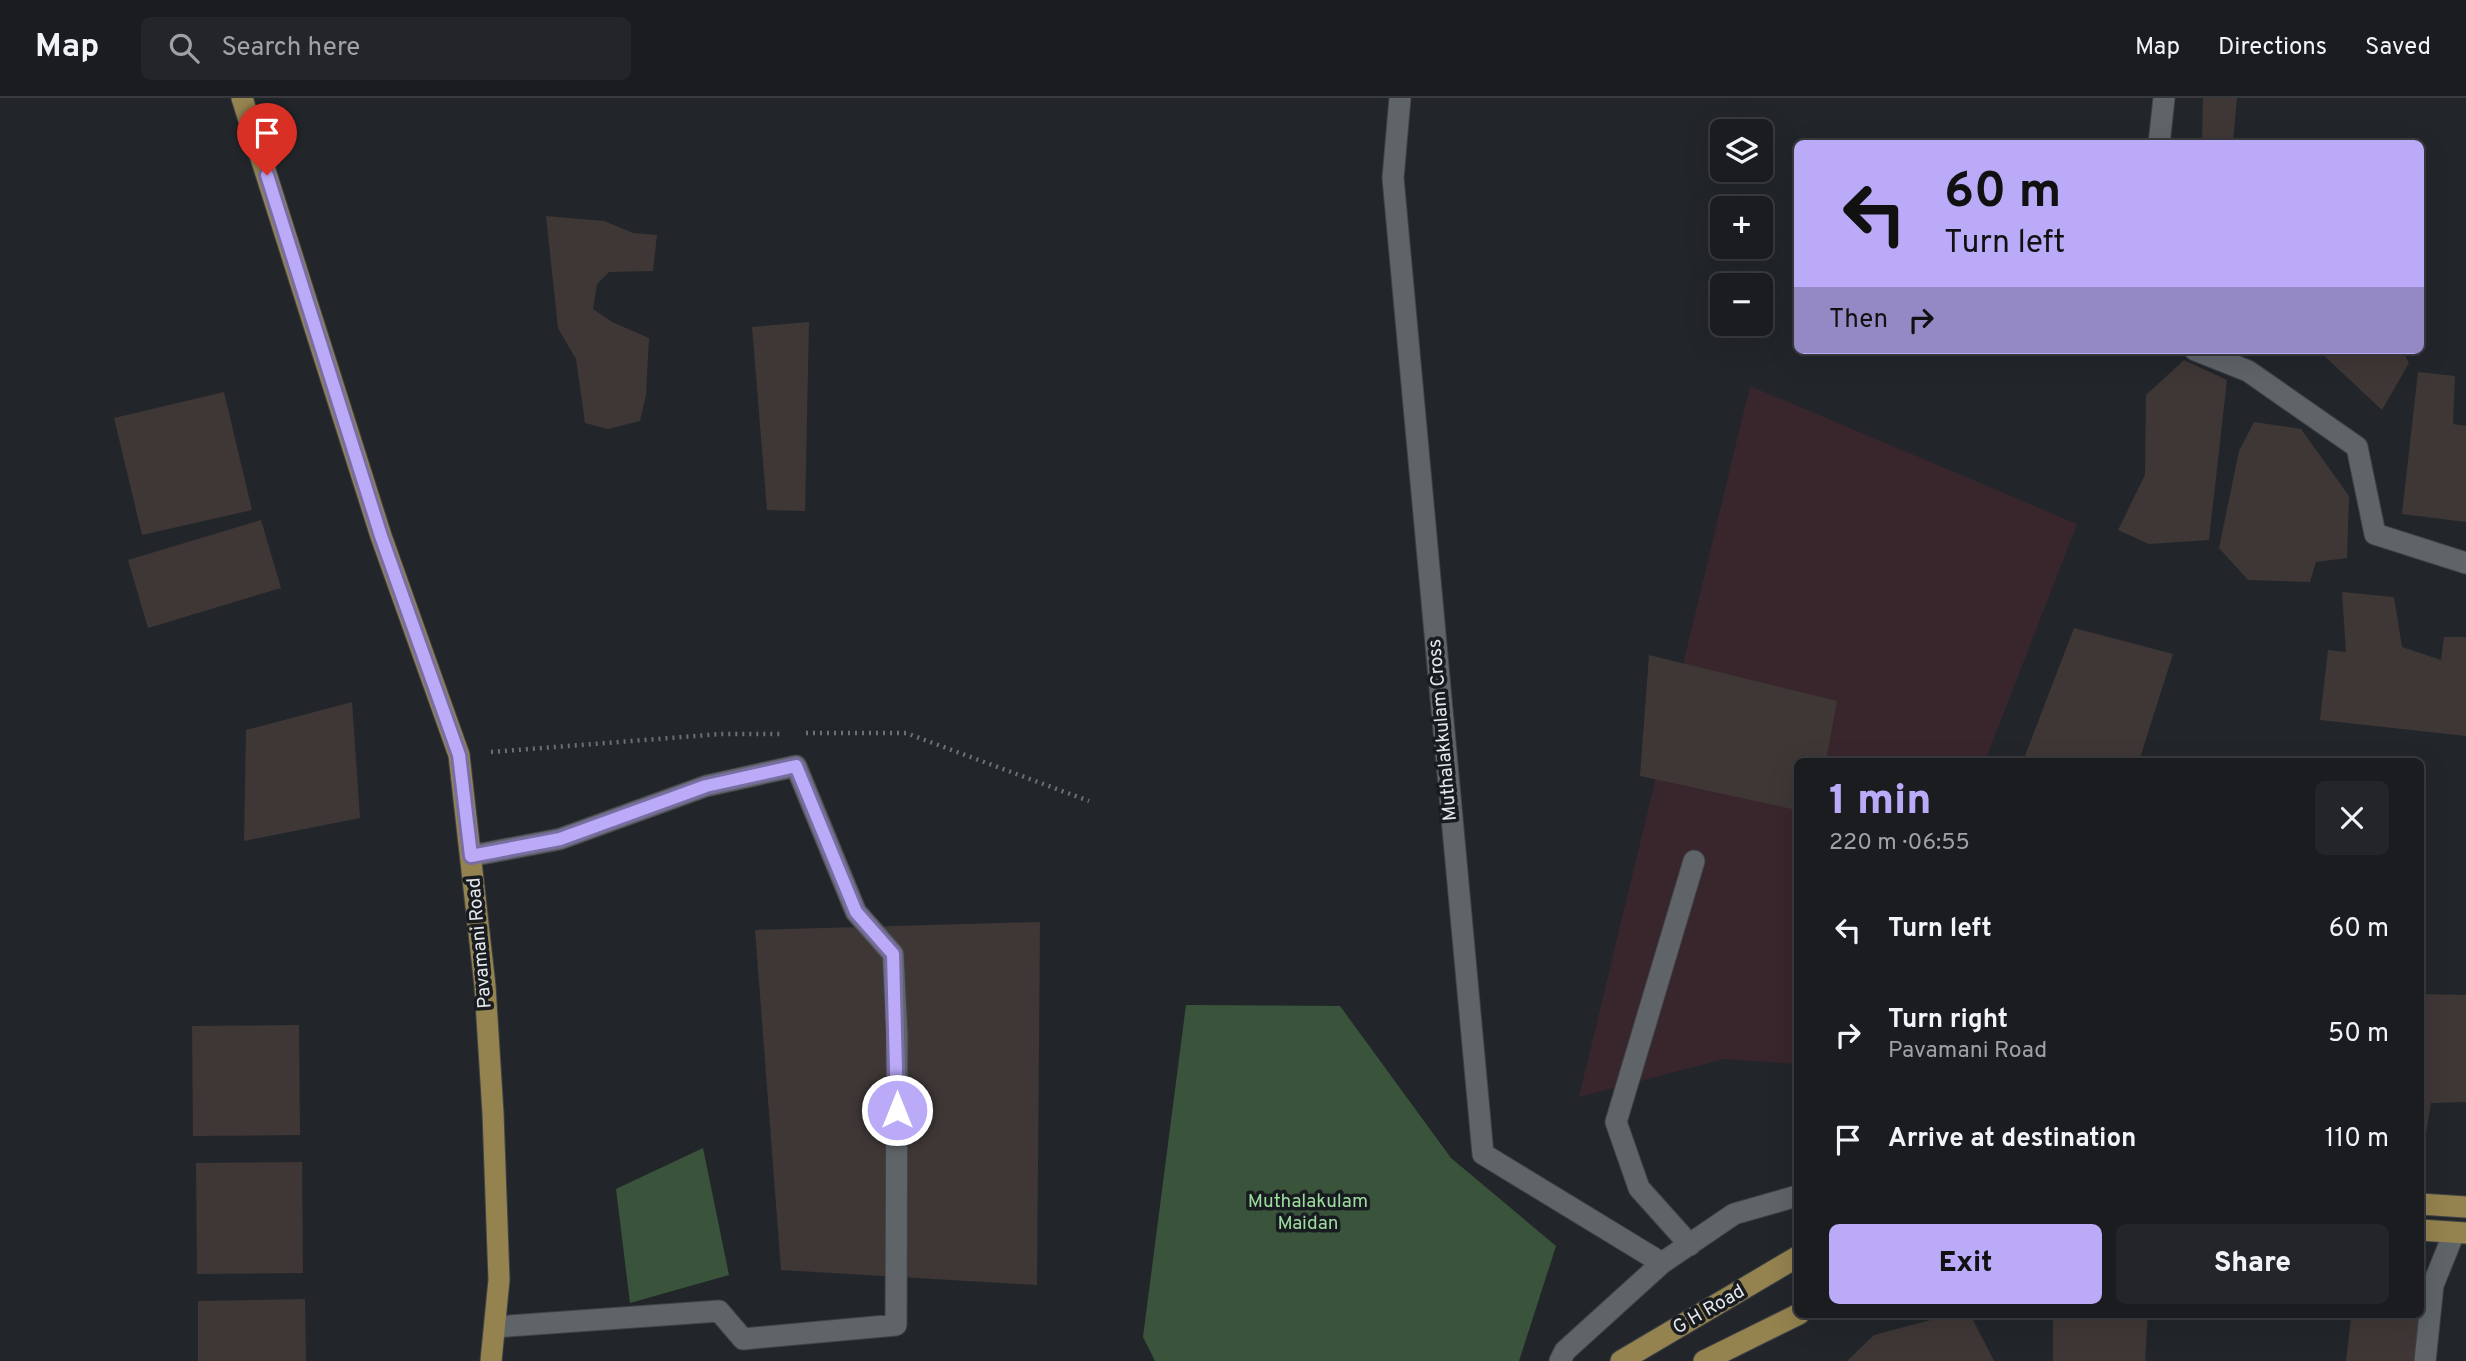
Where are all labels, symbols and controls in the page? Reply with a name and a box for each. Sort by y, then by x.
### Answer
search box [141,17,631,80]
text: Map [35,27,99,69]
icon: search [165,29,203,67]
text: Search here [221,32,360,65]
text: Map [2135,33,2180,63]
text: Directions [2218,33,2327,63]
text: Saved [2365,33,2431,63]
pin [237,103,297,175]
icon: arrive [248,114,286,152]
map controls [1710,119,1773,336]
button: layers [1710,119,1773,182]
text: 60 m [1944,163,2062,225]
icon: left [1829,168,1920,259]
button: + [1710,196,1773,259]
text: Turn left [1944,224,2065,264]
button: − [1710,273,1773,336]
icon: right [1902,301,1940,339]
text: Then [1829,304,1888,337]
street label: Muthalakkulam Cross [1423,638,1463,822]
text: 1 min [1829,776,1932,829]
button: close [2315,781,2389,855]
text: 220 m · 06:55 [1829,829,1970,858]
street label: Pavamani Road [462,876,498,1010]
icon: left [1829,911,1867,949]
text: Turn left [1888,913,1992,946]
text: 60 m [2329,913,2389,946]
text: Turn right [1888,1004,2008,1037]
icon: right [1829,1016,1867,1054]
text: 50 m [2328,1018,2389,1051]
text: Pavamani Road [1888,1037,2047,1066]
position arrow [860,1073,934,1147]
icon: arrive [1829,1121,1867,1159]
text: Arrive at destination [1888,1123,2136,1156]
text: 110 m [2325,1123,2389,1156]
park label: Muthalakulam Maidan [1248,1190,1368,1236]
button: Exit [1829,1224,2102,1304]
button: Share [2116,1224,2389,1304]
street label: G H Road [1669,1280,1749,1340]

